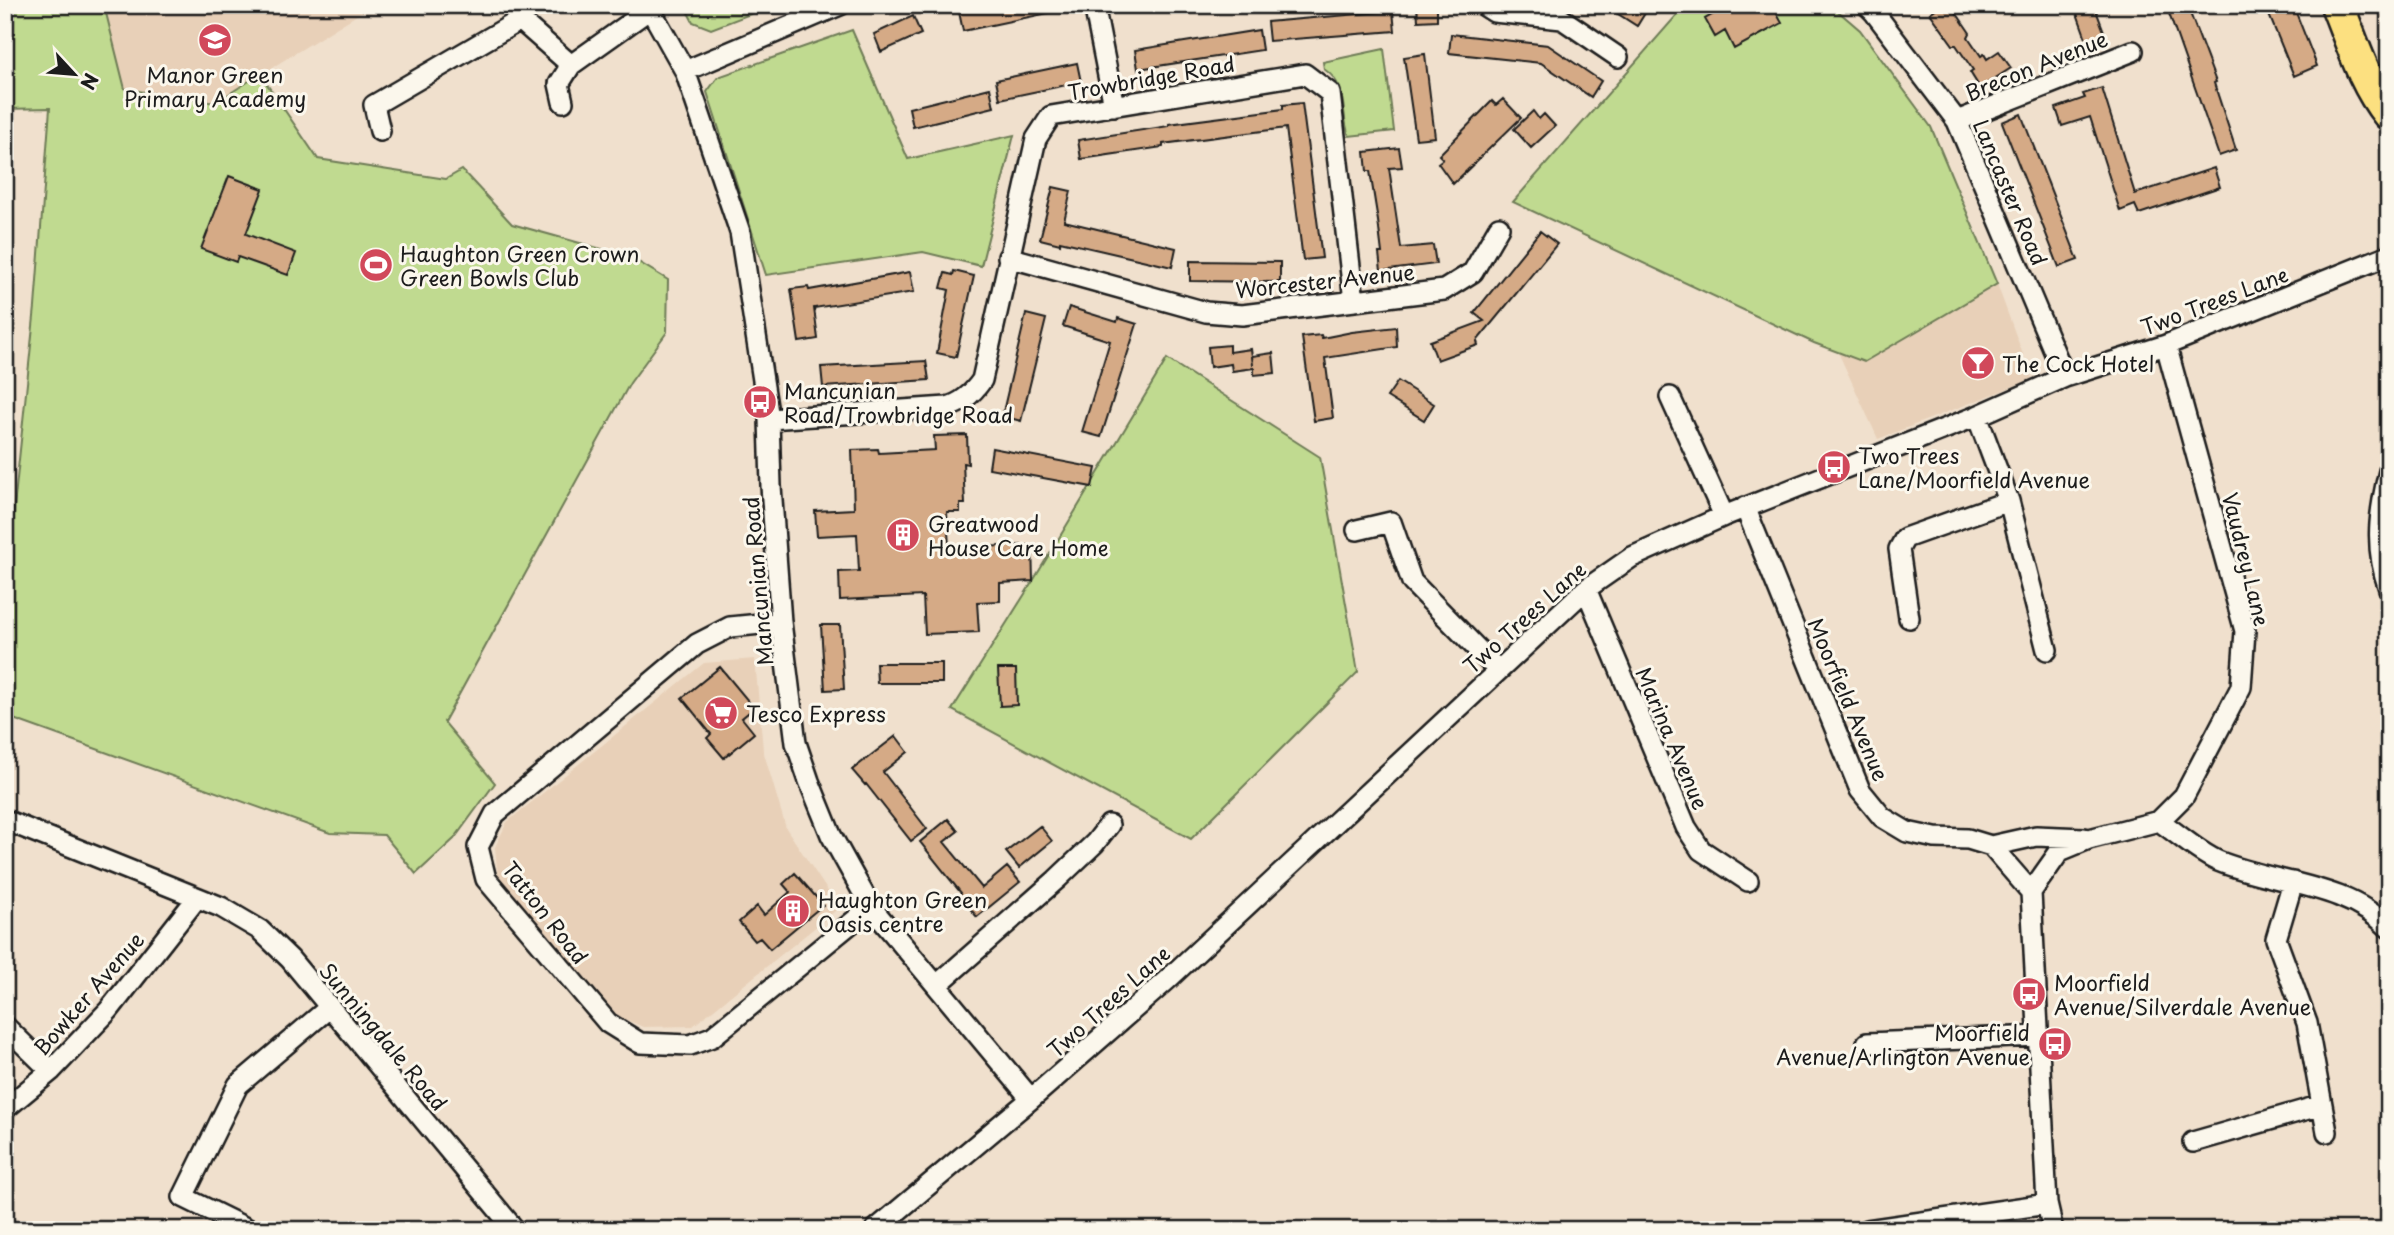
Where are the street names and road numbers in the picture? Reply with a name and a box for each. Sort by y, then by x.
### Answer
street label: Brecon Avenue [1960,22,2112,108]
street label: Trowbridge Road [1065,47,1237,107]
street label: Lancaster Road [1966,114,2056,270]
street label: Worcester Avenue [1234,255,1416,305]
street label: Two Trees Lane [2136,257,2292,343]
street label: Vaudrey Lane [2215,489,2279,629]
street label: Mancunian Road [734,495,780,667]
street label: Two Trees Lane [1456,553,1592,681]
street label: Moorfield Avenue [1800,612,1898,786]
street label: Marina Avenue [1629,662,1717,814]
street label: Tatton Road [495,854,597,970]
street label: Bowker Avenue [25,924,151,1062]
street label: Two Trees Lane [1040,937,1176,1065]
street label: Sunningdale Road [312,955,456,1117]

